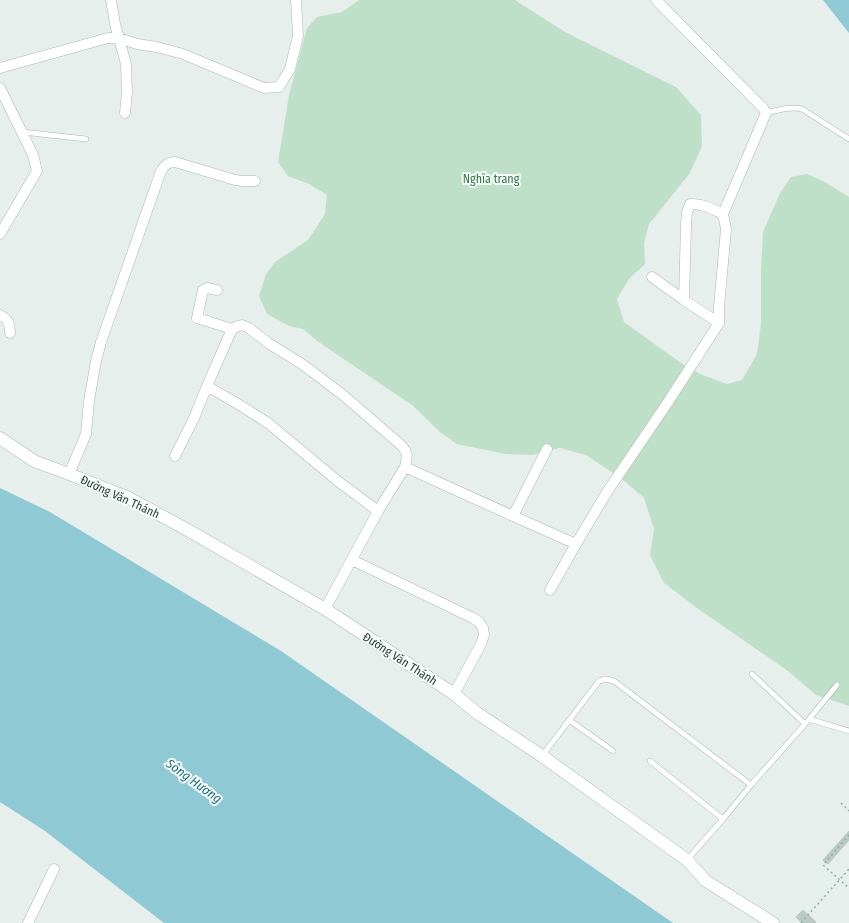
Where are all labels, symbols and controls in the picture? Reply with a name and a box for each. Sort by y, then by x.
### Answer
park label: Nghĩa trang [463,172,520,186]
street label: Đường Văn Thánh [78,473,162,521]
street label: Đường Văn Thánh [360,630,440,688]
water label: Sông Hương [162,755,225,806]

